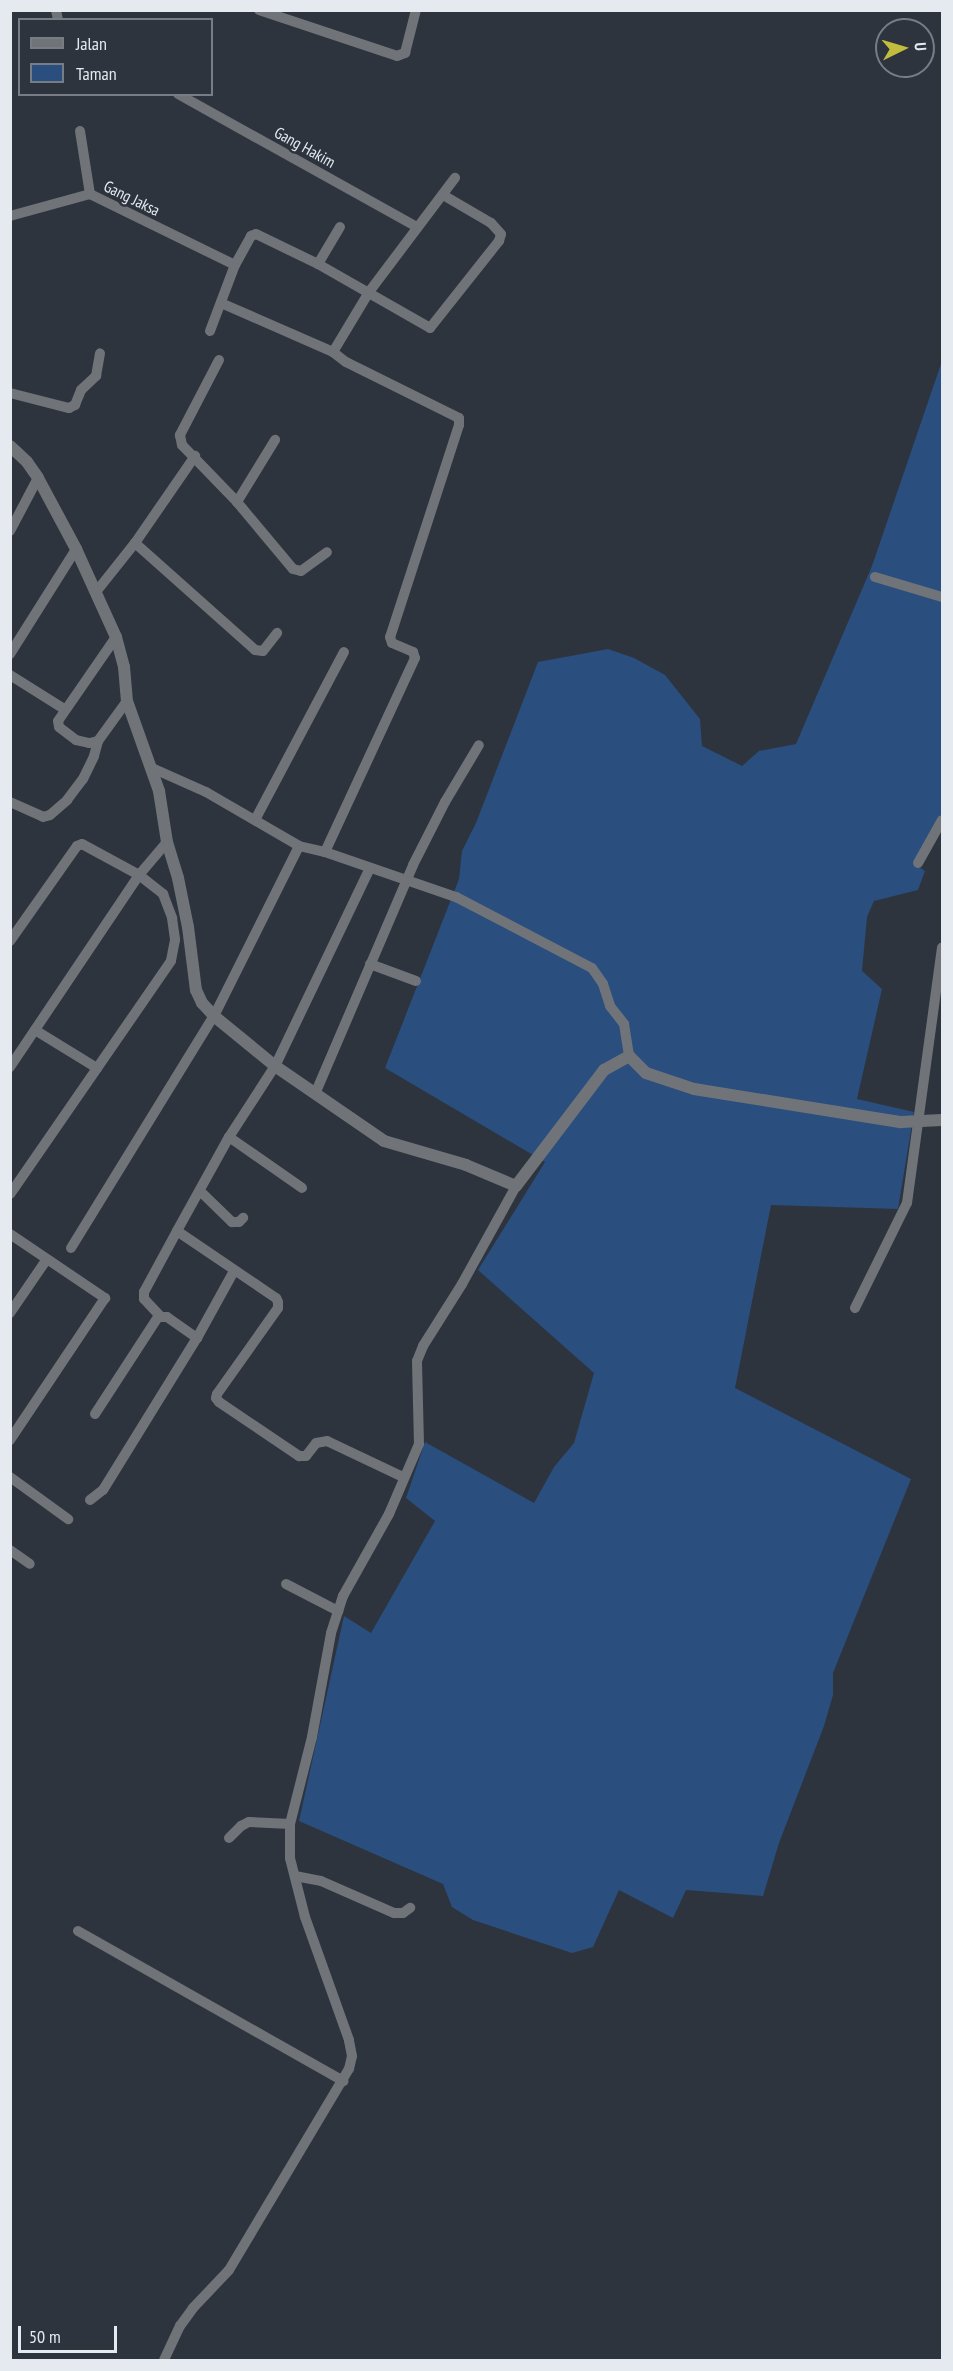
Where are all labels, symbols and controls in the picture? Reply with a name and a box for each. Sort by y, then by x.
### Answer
legend [18,18,213,96]
north arrow [875,18,935,78]
text: Jalan [76,32,107,55]
text: U [911,42,931,52]
text: Taman [76,62,117,85]
street label: Gang Hakim [271,122,339,172]
street label: Gang Jaksa [101,176,163,220]
scale bar [21,2314,120,2352]
text: 50 m [29,2325,61,2348]

